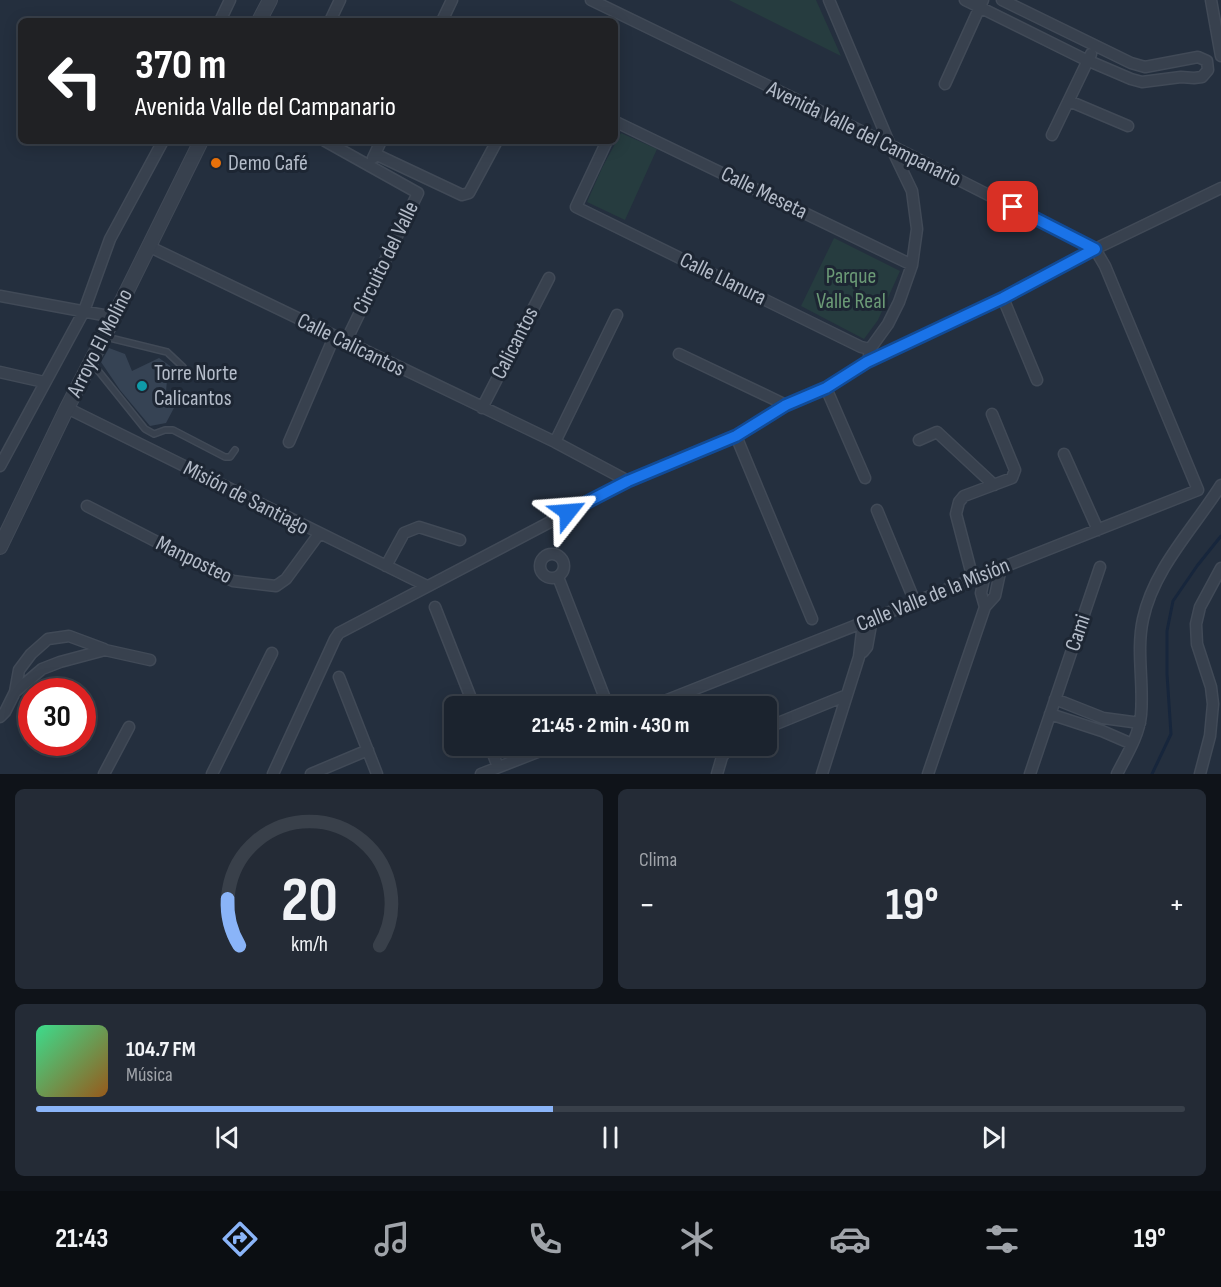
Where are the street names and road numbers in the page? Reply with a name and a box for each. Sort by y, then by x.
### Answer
street label: Avenida Valle del Campanario [762,75,965,193]
street label: Calle Meseta [716,160,812,226]
street label: Circuito del Valle [347,197,425,319]
street label: Calle Llanura [675,246,771,312]
street label: Arroyo El Molino [61,284,139,403]
street label: Calicantos [485,302,545,384]
street label: Calle Calicantos [293,307,410,383]
street label: Misión de Santiago [179,455,313,541]
street label: Manposteo [151,530,237,590]
street label: Calle Valle de la Misión [852,552,1014,638]
street label: Cami [1059,611,1097,655]

